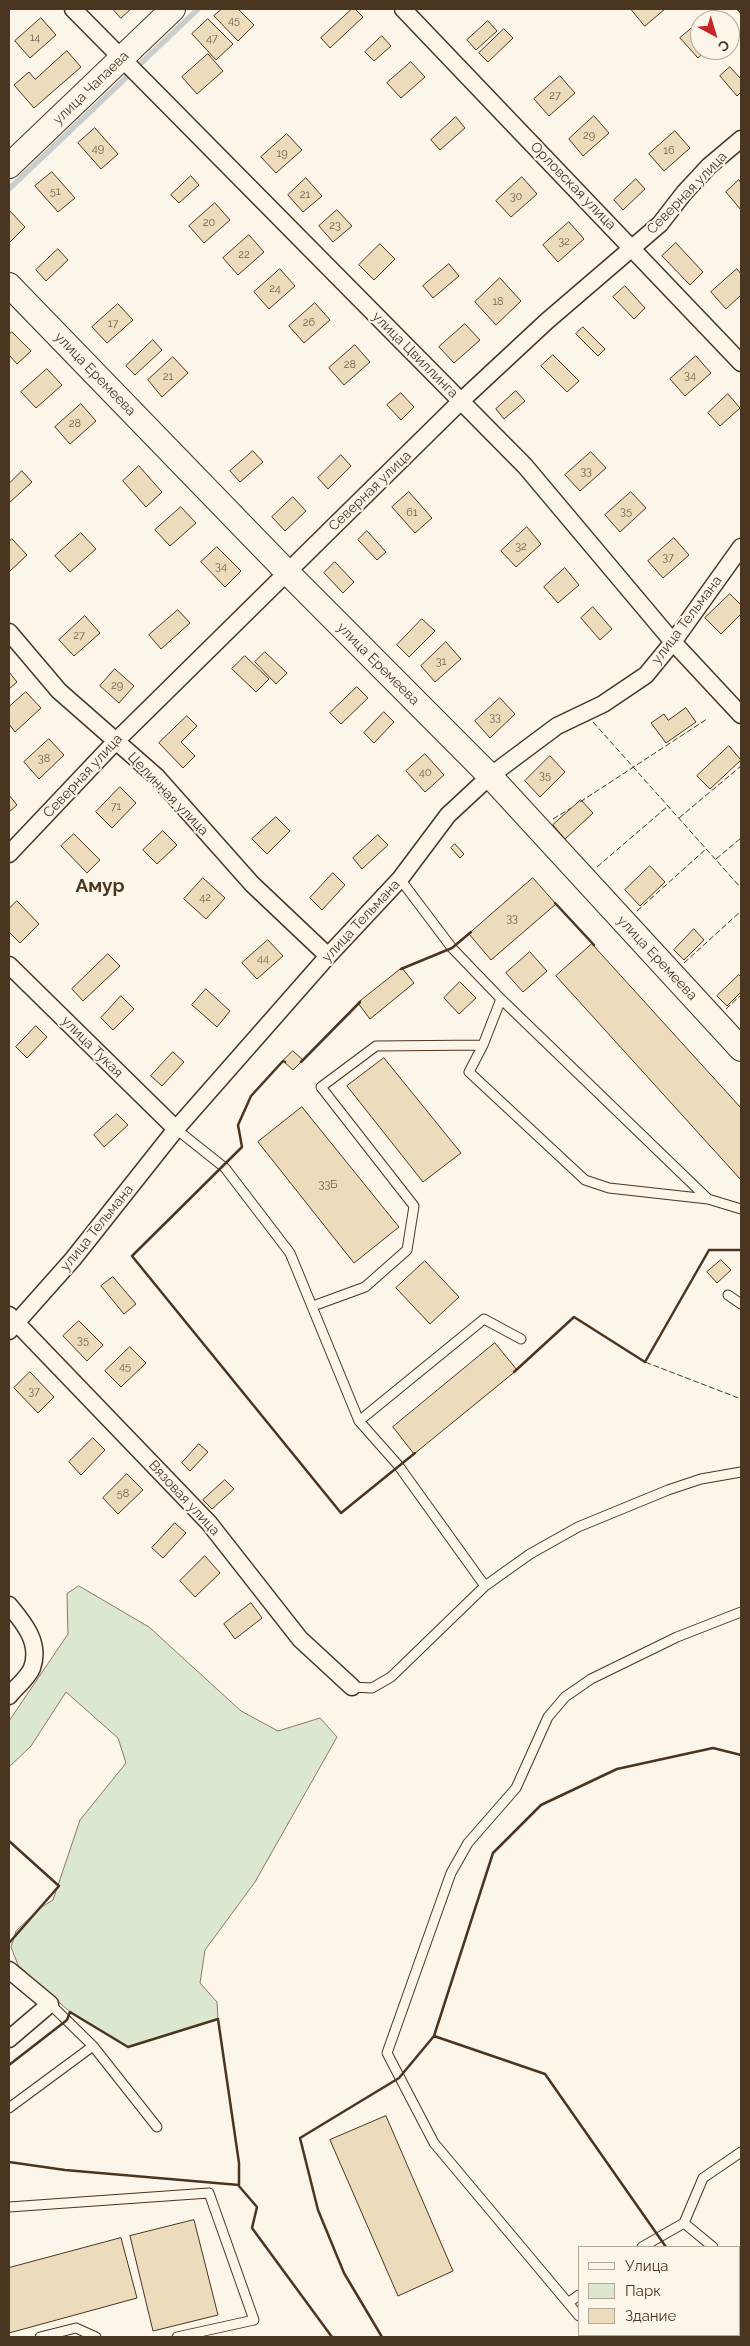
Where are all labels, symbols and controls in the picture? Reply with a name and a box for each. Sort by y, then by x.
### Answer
north arrow [690,10,740,60]
house number: 45 [228,14,240,28]
house number: 14 [30,31,40,45]
house number: 47 [206,32,218,46]
text: С [715,37,733,55]
street label: улица Чапаева [50,48,132,128]
house number: 27 [549,89,561,103]
house number: 29 [583,129,595,143]
street label: Орловская улица [527,138,619,234]
house number: 49 [92,142,104,156]
house number: 16 [663,144,675,158]
house number: 19 [276,147,288,161]
street label: Северная улица [643,148,731,238]
house number: 51 [50,185,60,199]
house number: 21 [300,188,310,202]
house number: 30 [510,190,522,204]
house number: 20 [203,216,215,230]
house number: 23 [329,219,341,233]
house number: 32 [558,235,570,249]
house number: 22 [238,248,250,262]
house number: 24 [269,282,281,296]
house number: 18 [492,295,504,309]
street label: улица Цвиллинга [368,308,462,402]
house number: 26 [303,316,315,330]
house number: 17 [108,317,118,331]
street label: улица Еремеева [51,329,139,419]
house number: 28 [344,358,356,372]
house number: 34 [684,369,696,383]
house number: 21 [163,370,173,384]
house number: 28 [69,417,81,431]
street label: Северная улица [325,447,415,535]
house number: 33 [580,465,592,479]
house number: 35 [620,505,632,519]
house number: 61 [406,506,418,520]
house number: 32 [515,540,527,554]
house number: 37 [662,551,674,565]
house number: 34 [215,560,227,574]
street label: улица Тельмана [648,572,726,668]
street label: улица Еремеева [333,619,423,709]
house number: 27 [73,629,85,643]
house number: 31 [436,655,446,669]
house number: 29 [111,679,123,693]
house number: 33 [489,711,501,725]
street label: Северная улица [40,731,126,821]
street label: Целинная улица [124,749,212,839]
house number: 38 [38,752,50,766]
house number: 40 [419,766,431,780]
house number: 35 [539,769,551,783]
house number: 71 [111,800,121,814]
district label: Амур [75,875,125,897]
street label: улица Тельмана [319,876,403,966]
house number: 42 [199,891,211,905]
house number: 33 [506,912,518,926]
street label: улица Еремеева [613,912,701,1004]
house number: 44 [257,952,269,966]
street label: улица Тукая [58,1013,126,1081]
house number: 33Б [319,1178,337,1192]
street label: улица Тельмана [57,1181,137,1275]
house number: 35 [77,1334,89,1348]
house number: 45 [119,1360,131,1374]
house number: 37 [28,1385,40,1399]
street label: Вязовая улица [145,1457,223,1539]
house number: 58 [117,1487,129,1501]
legend [578,2246,740,2336]
text: Улица [625,2257,669,2275]
text: Парк [625,2282,661,2300]
text: Здание [625,2307,676,2325]

